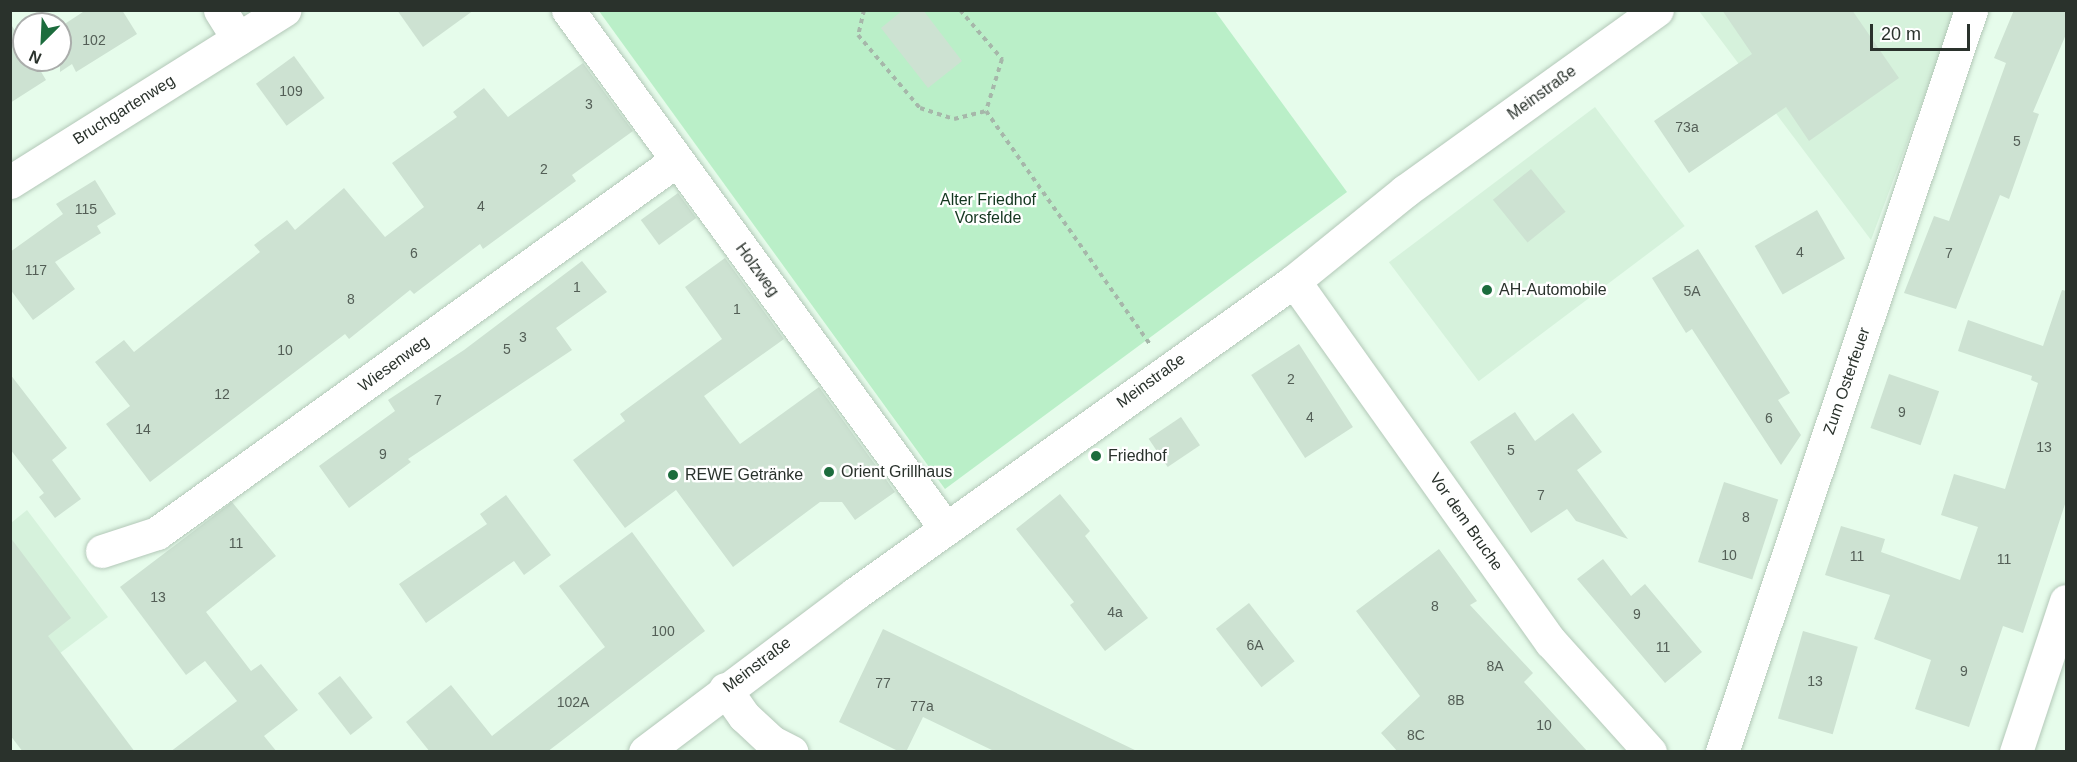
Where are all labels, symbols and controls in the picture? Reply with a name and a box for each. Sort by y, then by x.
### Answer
north arrow [12,12,72,72]
scale bar [1873,12,1974,50]
text: 20 m [1881,24,1921,44]
house number: 102 [82,32,106,48]
text: N [27,47,44,67]
street label: Meinstraße [1504,62,1580,124]
street label: Bruchgartenweg [70,71,178,149]
house number: 109 [279,83,303,99]
house number: 3 [585,96,593,112]
house number: 73a [1675,119,1699,135]
house number: 5 [2013,133,2021,149]
house number: 2 [540,161,548,177]
park label: Alter Friedhof Vorsfelde [940,190,1036,228]
house number: 4 [477,198,485,214]
house number: 115 [75,201,97,217]
street label: Holzweg [731,240,783,300]
house number: 4 [1796,244,1804,260]
house number: 6 [410,245,418,261]
house number: 7 [1945,245,1953,261]
house number: 117 [25,262,47,278]
house number: 1 [573,279,581,295]
place label: AH-Automobile [1499,280,1607,300]
marker: AH-Automobile [1480,283,1494,297]
house number: 5A [1683,283,1701,299]
house number: 8 [347,291,355,307]
house number: 1 [733,301,741,317]
street label: Zum Osterfeuer [1820,325,1874,437]
house number: 3 [519,329,527,345]
street label: Wiesenweg [355,332,433,396]
house number: 5 [503,341,511,357]
house number: 10 [277,342,293,358]
street label: Meinstraße [1113,350,1189,412]
house number: 2 [1287,371,1295,387]
house number: 12 [214,386,230,402]
house number: 7 [434,392,442,408]
house number: 9 [1898,404,1906,420]
house number: 4 [1306,409,1314,425]
house number: 6 [1765,410,1773,426]
house number: 14 [135,421,151,437]
house number: 13 [2036,439,2052,455]
house number: 5 [1507,442,1515,458]
house number: 9 [379,446,387,462]
place label: Friedhof [1108,446,1167,466]
marker: Friedhof [1089,449,1103,463]
place label: Orient Grillhaus [841,462,952,482]
place label: REWE Getränke [685,465,803,485]
marker: Orient Grillhaus [822,465,836,479]
marker: REWE Getränke [666,468,680,482]
street label: Vor dem Bruche [1425,470,1507,574]
house number: 7 [1537,487,1545,503]
house number: 8 [1742,509,1750,525]
house number: 11 [229,535,243,551]
house number: 10 [1721,547,1737,563]
house number: 11 [1850,548,1864,564]
house number: 11 [1997,551,2011,567]
house number: 13 [150,589,166,605]
house number: 8 [1431,598,1439,614]
house number: 4a [1107,604,1123,620]
house number: 9 [1633,606,1641,622]
house number: 100 [651,623,675,639]
street label: Meinstraße [719,633,795,697]
house number: 6A [1246,637,1264,653]
house number: 11 [1656,639,1670,655]
house number: 8A [1486,658,1504,674]
house number: 9 [1960,663,1968,679]
house number: 13 [1807,673,1823,689]
house number: 77 [875,675,891,691]
house number: 8B [1447,692,1465,708]
house number: 102A [557,694,589,710]
house number: 77a [910,698,934,714]
house number: 10 [1536,717,1552,733]
house number: 8C [1407,727,1425,743]

